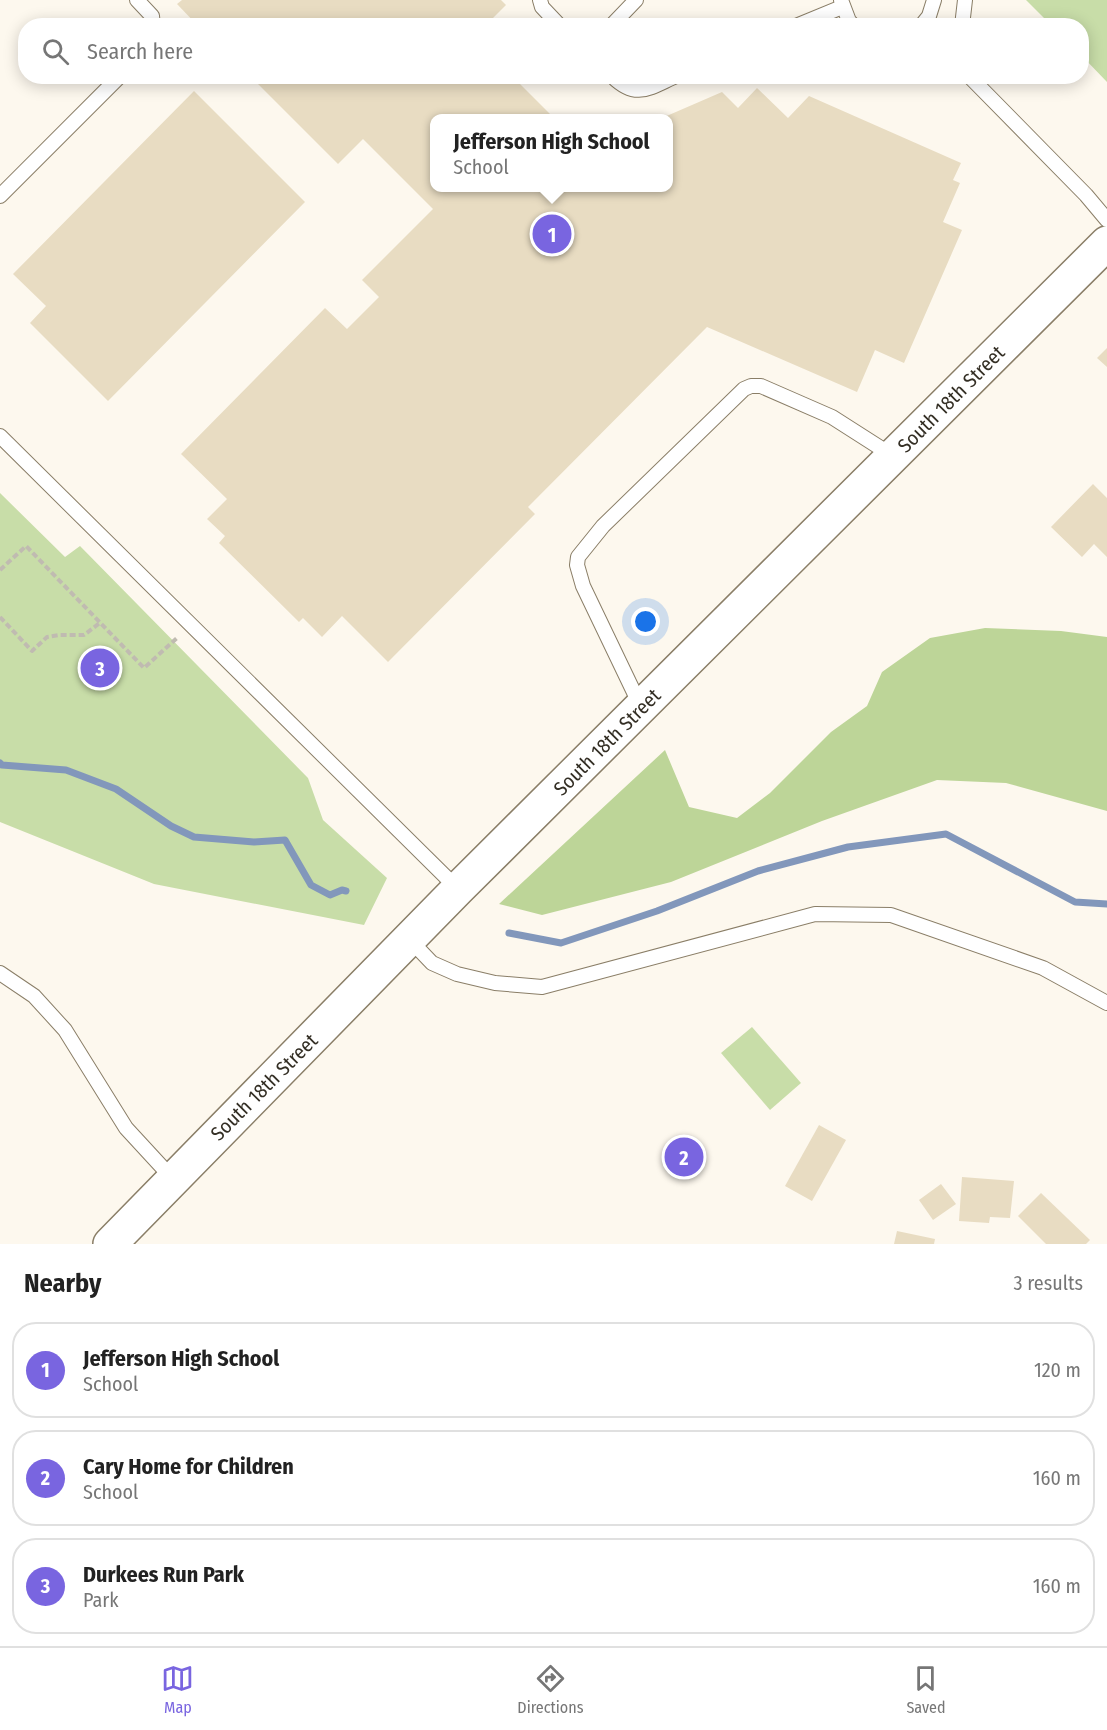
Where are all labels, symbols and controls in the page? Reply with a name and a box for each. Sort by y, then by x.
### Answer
search box [18,18,1089,84]
icon: search [39,35,72,68]
text: Search here [87,38,193,65]
popup [430,114,673,192]
text: Jefferson High School [453,128,650,155]
text: School [453,155,509,179]
pin: 1 [532,212,572,256]
street label: South 18th Street [893,340,1010,457]
your location [631,607,660,636]
pin: 3 [80,646,120,690]
street label: South 18th Street [549,683,666,800]
street label: South 18th Street [206,1028,323,1145]
pin: 2 [664,1134,704,1180]
text: Nearby [24,1268,101,1299]
text: 3 results [1014,1271,1083,1295]
text: Jefferson High School [83,1345,279,1372]
text: 1 [41,1358,50,1382]
text: 120 m [1034,1358,1081,1382]
text: School [83,1372,138,1396]
text: Cary Home for Children [83,1453,294,1480]
text: 2 [41,1466,50,1490]
text: 160 m [1033,1466,1081,1490]
text: School [83,1480,138,1504]
text: Durkees Run Park [83,1561,244,1588]
text: 3 [41,1574,50,1598]
text: 160 m [1033,1574,1081,1598]
text: Park [83,1588,119,1612]
tab: Map [161,1662,194,1717]
tab: Directions [517,1662,584,1717]
tab: Saved [906,1662,946,1717]

